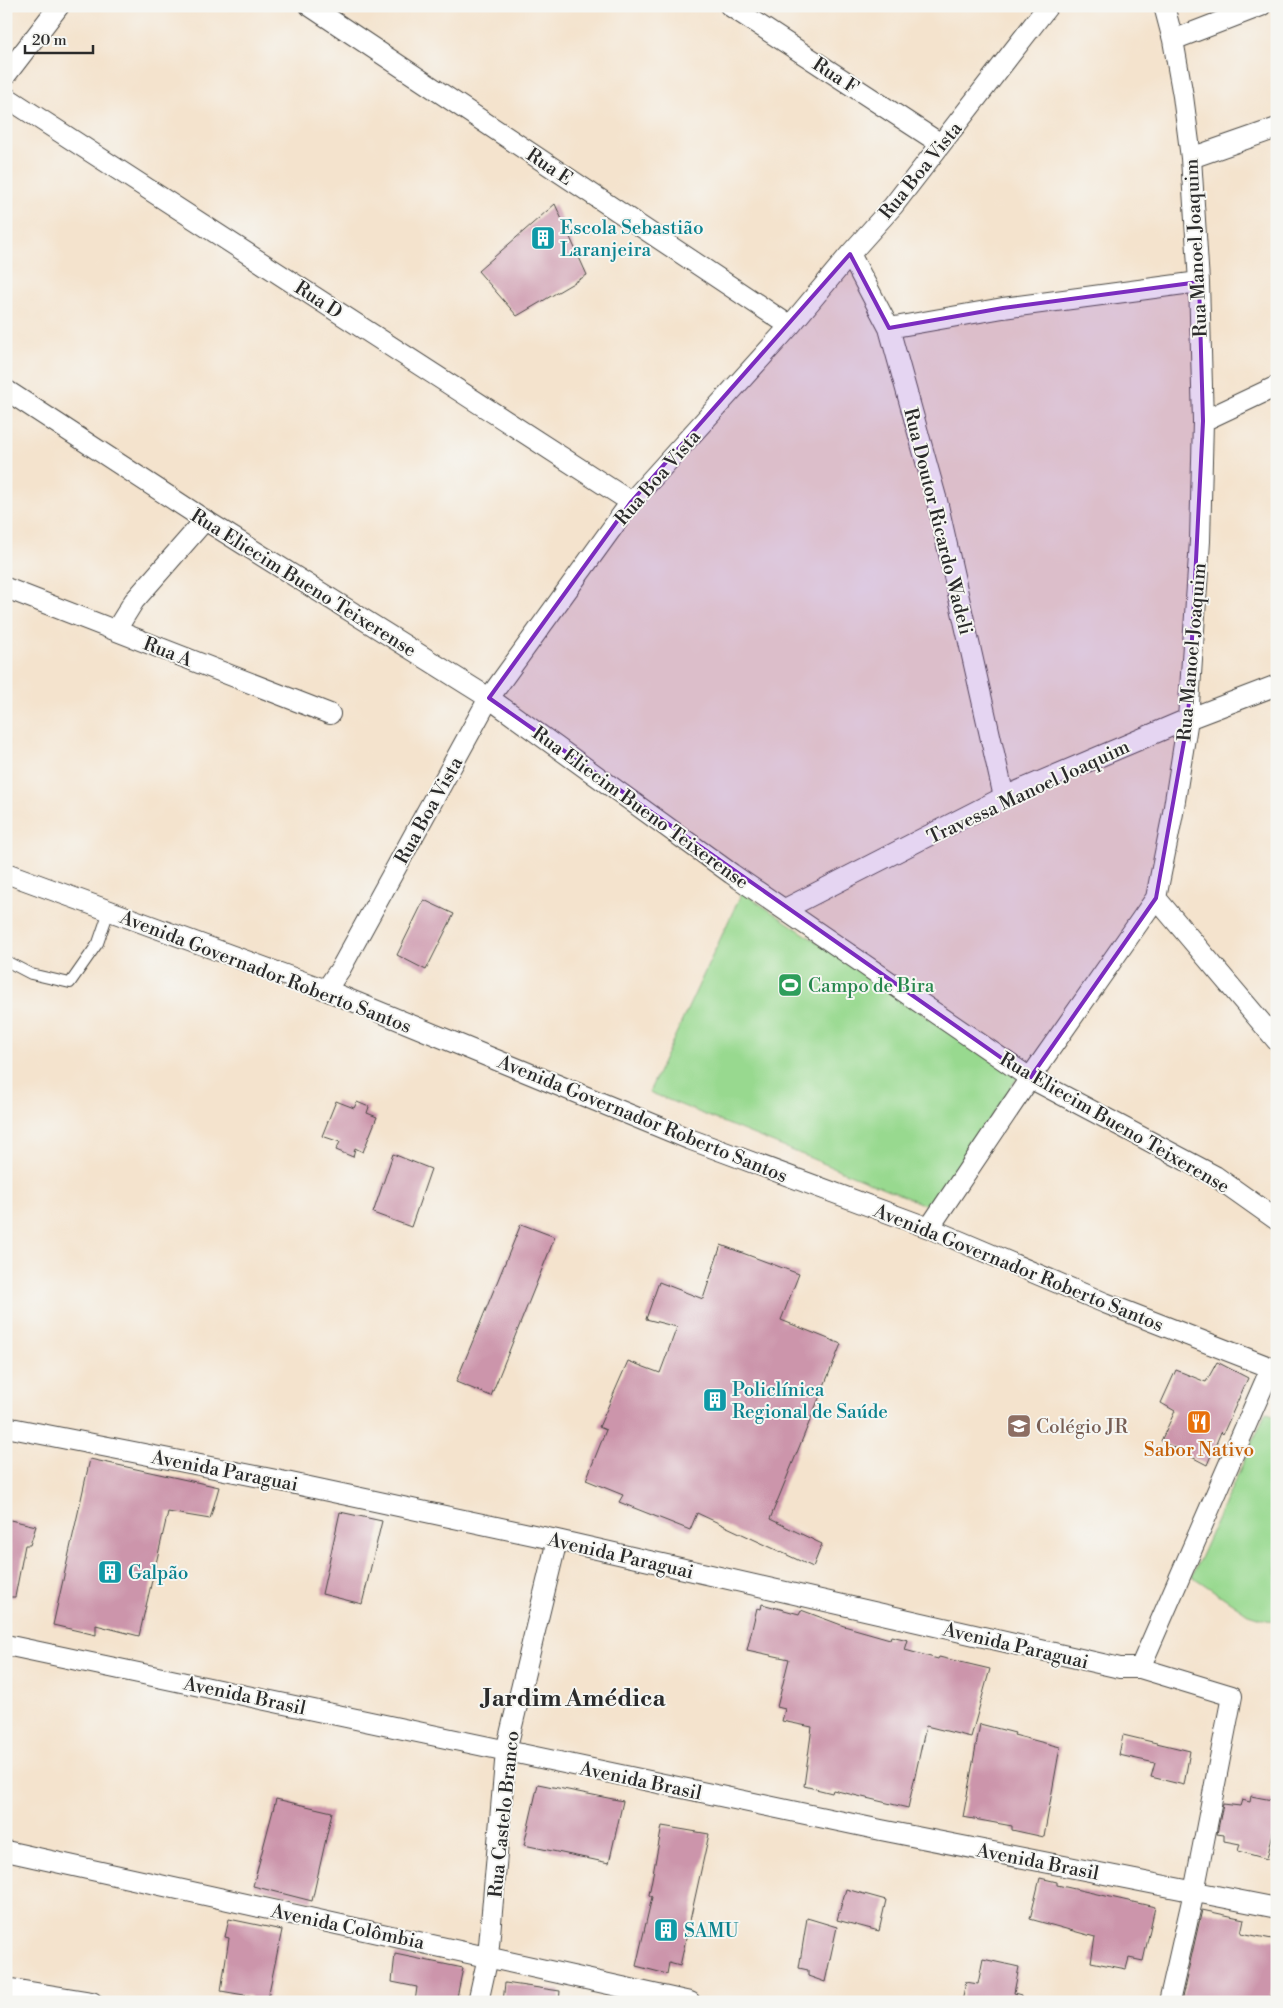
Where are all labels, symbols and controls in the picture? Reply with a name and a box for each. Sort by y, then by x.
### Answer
scale bar [25,22,92,54]
text: 20 m [32,31,67,50]
street label: Rua F [808,52,863,100]
street label: Rua Boa Vista [874,117,968,224]
street label: Rua E [522,143,577,191]
street label: Rua Manoel Joaquim [1179,158,1213,338]
place label: Escola Sebastião Laranjeira [560,216,704,262]
building icon: Escola Sebastião Laranjeira [530,225,556,251]
street label: Rua D [290,276,347,324]
street label: Rua Doutor Ricardo Wadeli [898,405,978,637]
street label: Rua Boa Vista [610,425,706,530]
street label: Rua Eliecim Bueno Teixerense [186,503,421,662]
street label: Rua Manoel Joaquim [1172,562,1212,742]
street label: Rua A [140,632,196,673]
street label: Rua Eliecim Bueno Teixerense [528,721,753,894]
street label: Travessa Manoel Joaquim [923,734,1134,849]
street label: Rua Boa Vista [390,752,468,868]
street label: Avenida Governador Roberto Santos [116,905,415,1039]
sports icon: Campo de Bira [777,972,803,998]
place label: Campo de Bira [808,974,935,998]
street label: Rua Eliecim Bueno Teixerense [995,1047,1234,1199]
street label: Avenida Governador Roberto Santos [493,1049,791,1188]
street label: Avenida Governador Roberto Santos [869,1198,1167,1337]
place label: Policlínica Regional de Saúde [732,1378,888,1424]
building icon: Policlínica Regional de Saúde [702,1387,728,1413]
restaurant icon: Sabor Nativo [1186,1409,1212,1435]
school or university icon: Colégio JR [1006,1413,1032,1439]
place label: Colégio JR [1036,1415,1128,1439]
place label: Sabor Nativo [1144,1438,1254,1462]
street label: Avenida Paraguai [149,1445,300,1497]
street label: Avenida Paraguai [545,1527,696,1584]
building icon: Galpão [97,1559,123,1585]
place label: Galpão [128,1561,189,1585]
street label: Avenida Paraguai [940,1617,1091,1674]
street label: Avenida Brasil [181,1671,308,1721]
district label: Jardim Amédica [480,1684,666,1714]
street label: Rua Castelo Branco [483,1729,525,1899]
street label: Avenida Brasil [577,1756,704,1806]
street label: Avenida Brasil [974,1838,1101,1886]
street label: Avenida Colômbia [268,1899,427,1955]
building icon: SAMU [653,1917,679,1943]
place label: SAMU [684,1919,738,1943]

